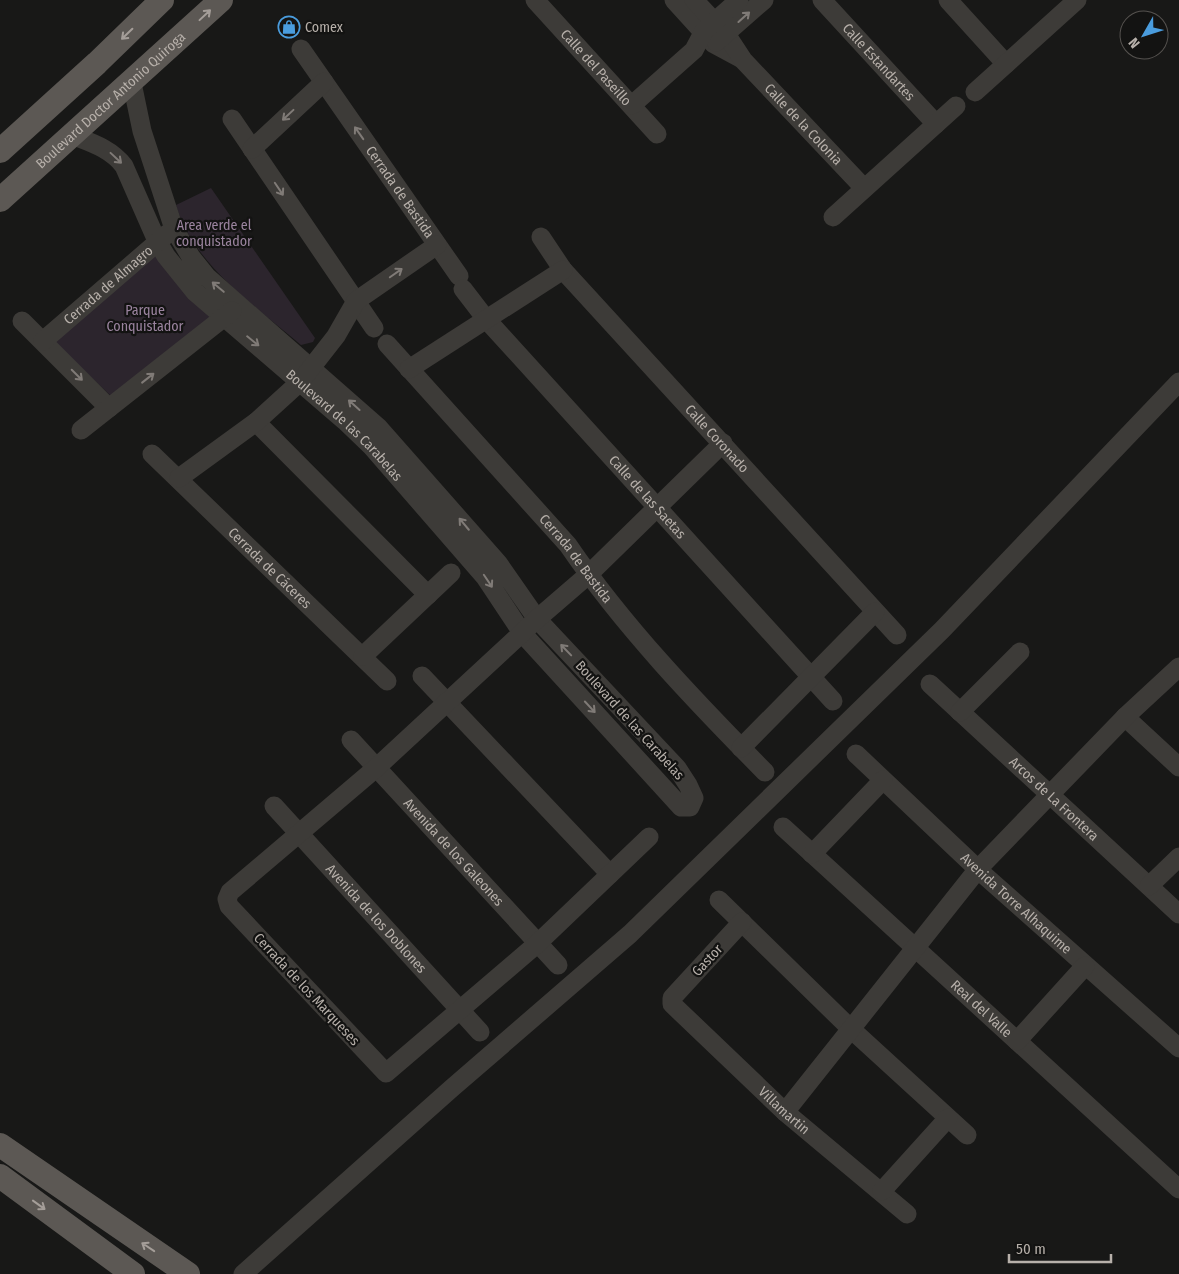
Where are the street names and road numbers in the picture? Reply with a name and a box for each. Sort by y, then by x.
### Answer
street label: Calle Estandartes [839,20,918,104]
street label: Calle del Paseíllo [557,26,635,109]
street label: Boulevard Doctor Antonio Quiroga [33,28,189,172]
street label: Calle de la Colonia [761,80,846,169]
street label: Cerrada de Bastida [362,143,438,242]
street label: Cerrada de Almagro [60,242,157,328]
street label: Boulevard de las Carabelas [282,366,406,485]
street label: Calle Coronado [681,401,752,476]
street label: Calle de las Saetas [605,452,689,542]
street label: Cerrada de Bastida [535,511,616,607]
street label: Cerrada de Cáceres [224,524,315,612]
street label: Boulevard de las Carabelas [572,657,688,783]
street label: Arcos de La Frontera [1005,753,1102,845]
street label: Avenida de los Galeones [400,795,507,910]
street label: Avenida Torre Alhaquime [957,849,1075,958]
street label: Avenida de los Doblones [322,861,430,977]
street label: Cerrada de los Marqueses [250,930,363,1049]
street label: Gastor [688,941,726,980]
street label: Real del Valle [947,977,1015,1041]
street label: Villamartin [755,1083,813,1138]

